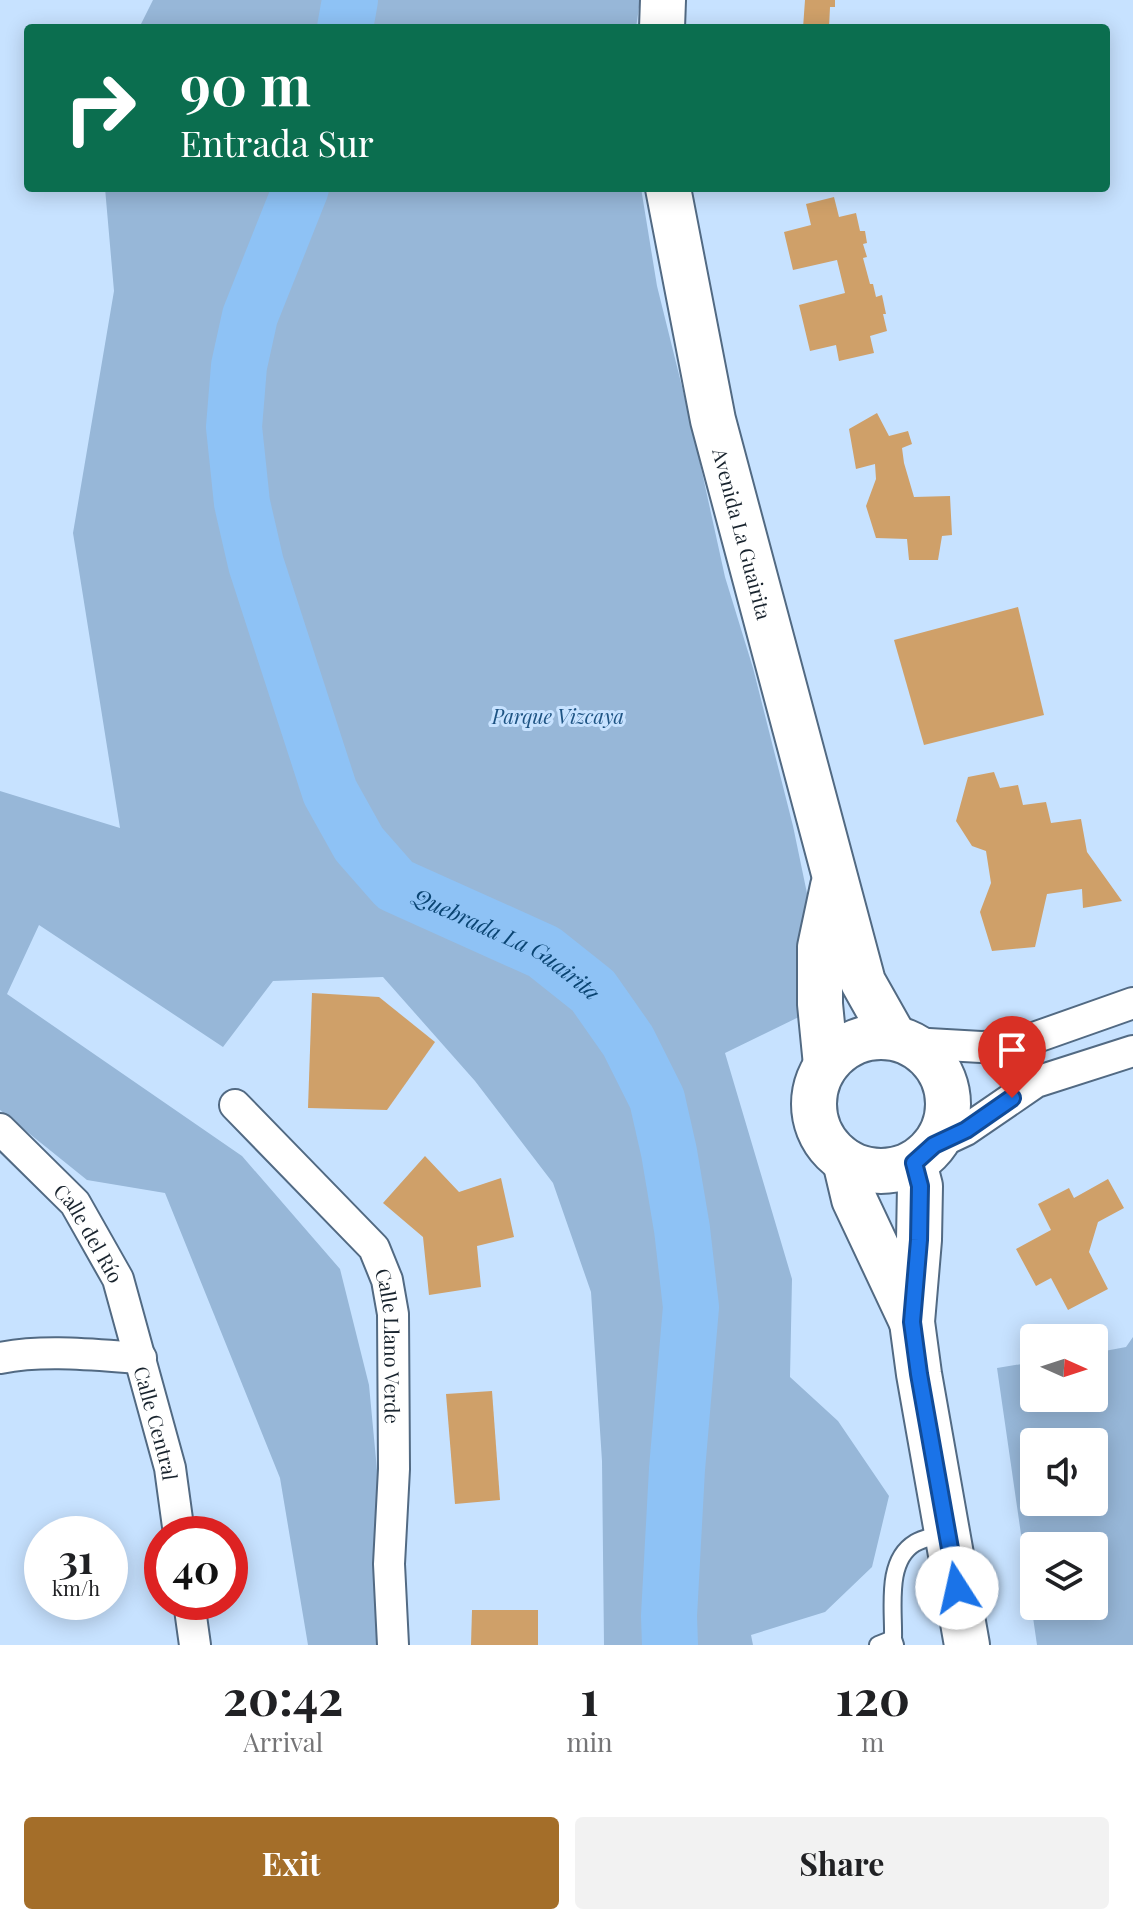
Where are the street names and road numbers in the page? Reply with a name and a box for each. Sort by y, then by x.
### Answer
street label: Avenida La Guairita [707,444,779,622]
street label: Calle del Río [49,1177,131,1287]
street label: Calle Llano Verde [370,1264,407,1424]
street label: Calle Central [129,1363,185,1482]

